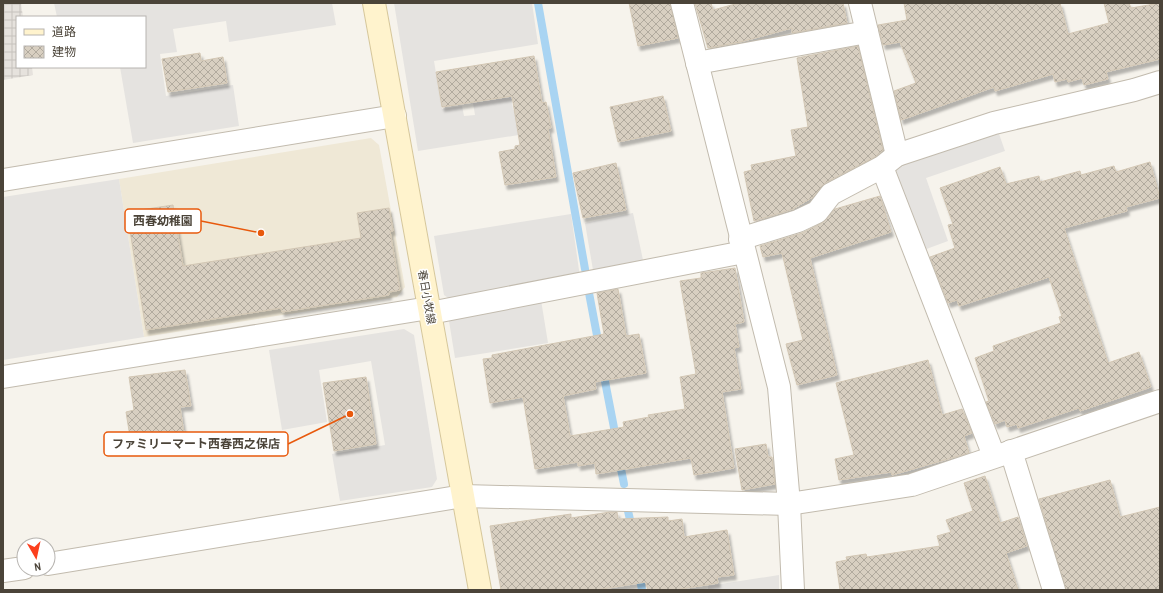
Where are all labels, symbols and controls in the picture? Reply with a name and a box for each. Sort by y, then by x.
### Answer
legend [16,16,146,68]
text: 道路 [52,24,76,40]
text: 建物 [52,44,76,60]
callout: 西春幼稚園 [125,209,201,233]
text: 西春幼稚園 [133,213,193,229]
street label: 春日小牧線 [415,269,439,325]
callout: ファミリーマート西春西之保店 [104,432,288,456]
text: ファミリーマート西春西之保店 [112,436,280,452]
north arrow [16,537,56,577]
text: N [33,559,42,574]

